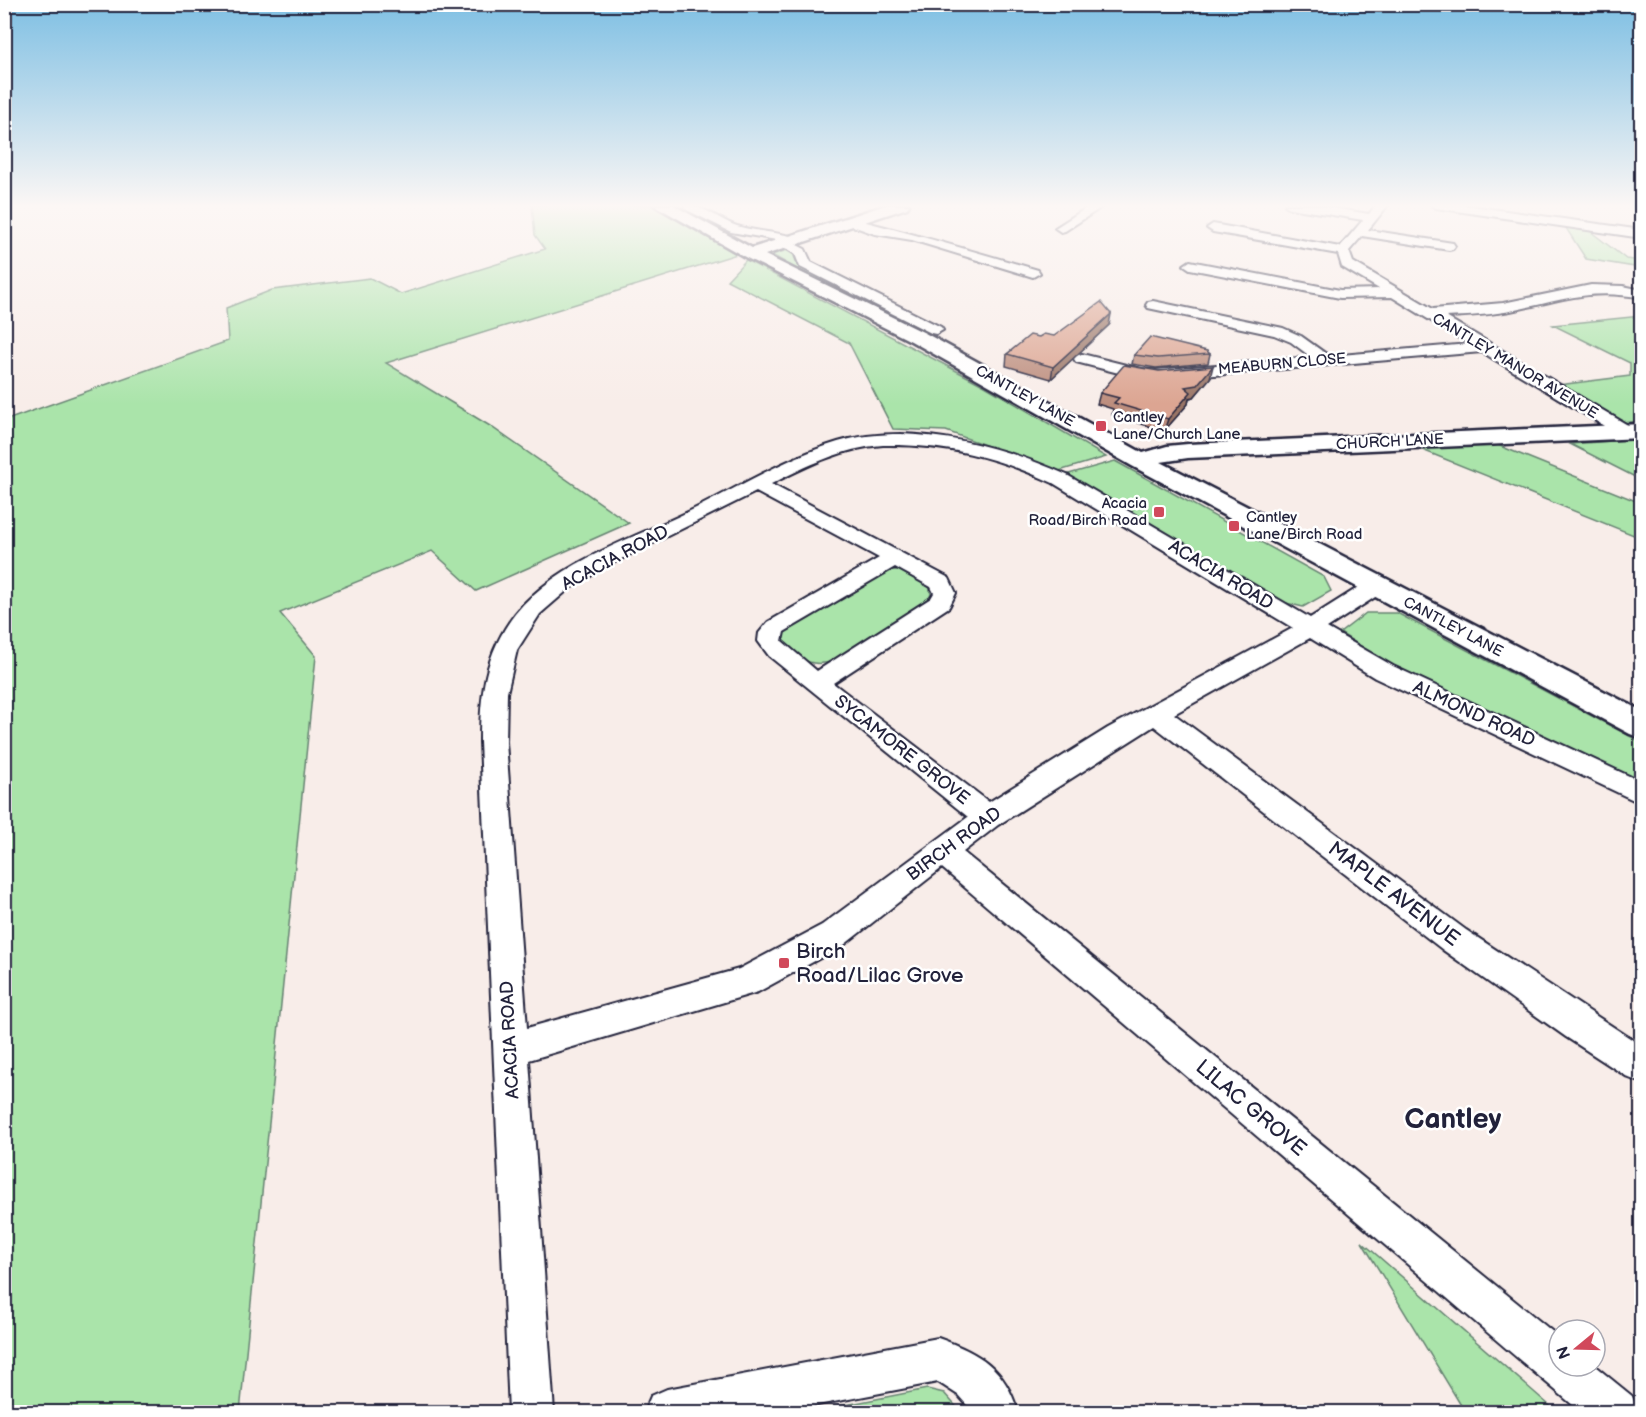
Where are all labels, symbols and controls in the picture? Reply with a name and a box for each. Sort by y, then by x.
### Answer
street label: CANTLEY MANOR AVENUE [1429,309,1601,423]
street label: MEABURN CLOSE [1217,349,1347,379]
street label: CANTLEY LANE [972,361,1078,431]
place label: Cantley Lane/Church Lane [1113,408,1240,444]
marker: Cantley Lane/Church Lane [1094,419,1108,433]
street label: CHURCH LANE [1336,430,1444,454]
place label: Acacia Road/Birch Road [1028,494,1147,530]
marker: Acacia Road/Birch Road [1152,505,1166,519]
place label: Cantley Lane/Birch Road [1246,508,1362,544]
marker: Cantley Lane/Birch Road [1227,519,1241,533]
street label: ACACIA ROAD [558,521,672,595]
street label: ACACIA ROAD [1165,536,1277,614]
street label: CANTLEY LANE [1400,593,1506,661]
street label: ALMOND ROAD [1410,677,1538,751]
street label: SYCAMORE GROVE [830,691,974,809]
street label: BIRCH ROAD [903,803,1005,885]
street label: MAPLE AVENUE [1323,836,1465,952]
place label: Birch Road/Lilac Grove [796,939,964,988]
marker: Birch Road/Lilac Grove [777,956,791,970]
street label: ACACIA ROAD [496,980,524,1100]
street label: LILAC GROVE [1191,1055,1311,1161]
district label: Cantley [1405,1103,1502,1136]
north arrow [1547,1318,1607,1378]
text: N [1553,1344,1575,1361]

